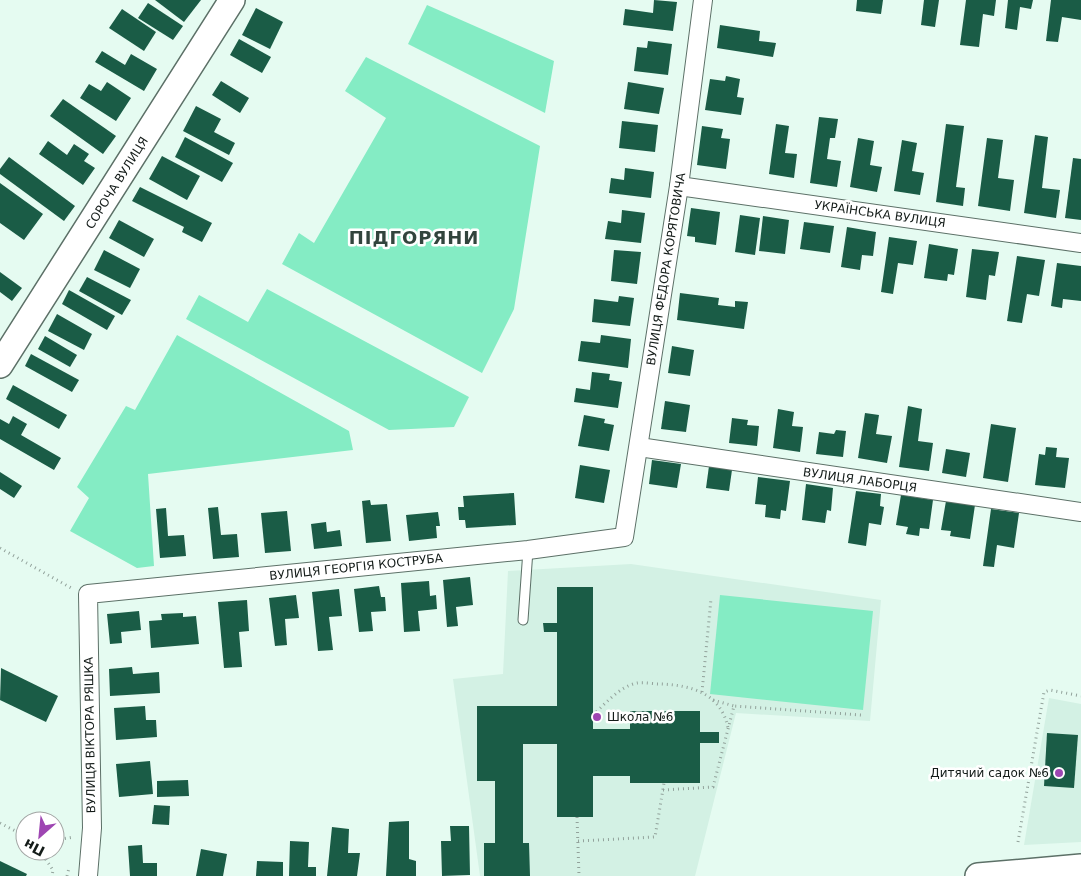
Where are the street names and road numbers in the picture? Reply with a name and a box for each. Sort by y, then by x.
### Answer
street label: СОРОЧА ВУЛИЦЯ [83,134,151,232]
street label: ВУЛИЦЯ ФЕДОРА КОРЯТОВИЧА [644,171,688,366]
street label: УКРАЇНСЬКА ВУЛИЦЯ [814,197,947,230]
street label: ВУЛИЦЯ ЛАБОРЦЯ [802,465,918,495]
street label: ВУЛИЦЯ ГЕОРГІЯ КОСТРУБА [269,551,444,583]
street label: ВУЛИЦЯ ВІКТОРА РЯШКА [82,656,98,813]

